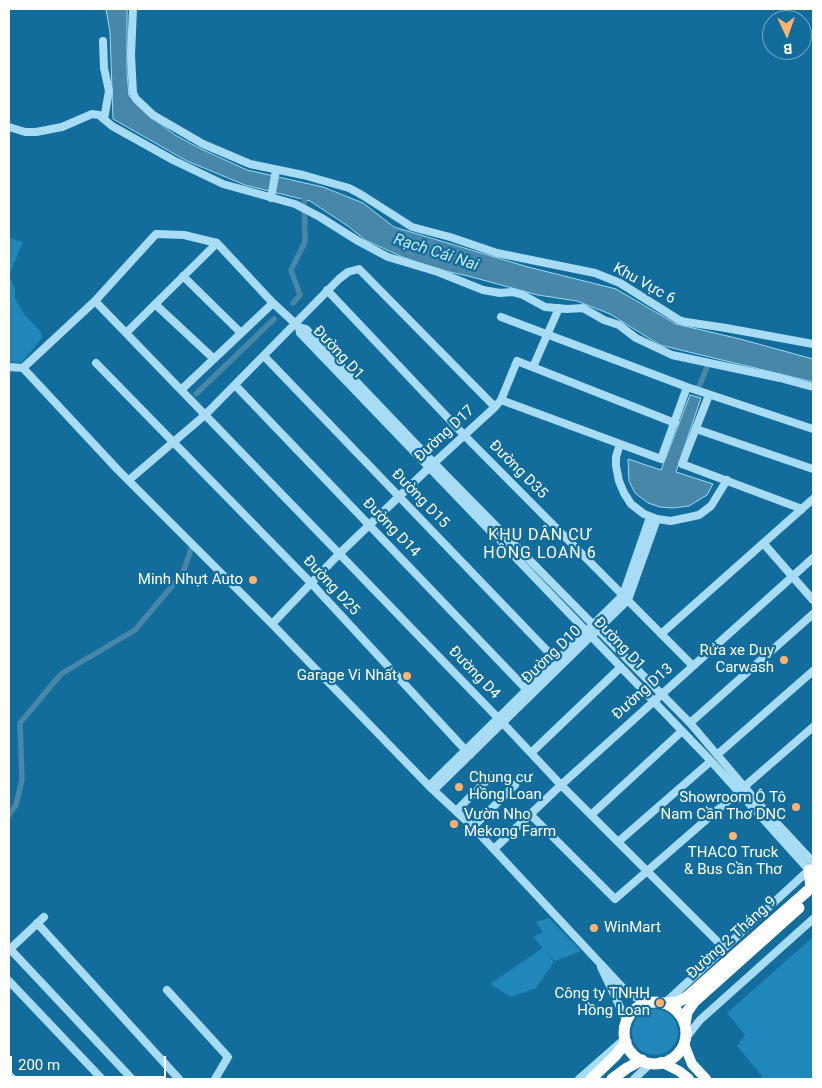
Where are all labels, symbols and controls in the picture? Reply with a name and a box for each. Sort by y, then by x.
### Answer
north arrow [762,10,812,60]
text: B [783,41,793,57]
water label: Rạch Cái Nai [391,230,481,276]
street label: Khu Vực 6 [610,260,678,308]
street label: Đường D1 [309,323,367,383]
street label: Đường D17 [411,402,479,466]
street label: Đường D35 [485,437,551,503]
street label: Đường D15 [387,466,453,532]
street label: Đường D14 [358,495,424,561]
district label: KHU DÂN CƯ HỒNG LOAN 6 [482,526,598,564]
street label: Đường D25 [299,552,363,620]
place label: Minh Nhựt Auto [138,571,243,589]
marker: Minh Nhựt Auto [247,574,259,586]
street label: Đường D1 [589,614,649,674]
street label: Đường D10 [519,622,585,688]
place label: Rửa xe Duy Carwash [699,642,774,677]
street label: Đường D4 [444,643,504,703]
marker: Rửa xe Duy Carwash [778,654,790,666]
street label: Đường D13 [609,660,677,724]
place label: Garage Vi Nhất [297,667,397,685]
marker: Garage Vi Nhất [401,670,413,682]
place label: Chung cư Hồng Loan [469,769,542,804]
marker: Chung cư Hồng Loan [453,781,465,793]
place label: Showroom Ô Tô Nam Cần Thơ DNC [661,789,786,824]
marker: Showroom Ô Tô Nam Cần Thơ DNC [790,801,802,813]
place label: Vườn Nho Mekong Farm [464,806,556,841]
marker: Vườn Nho Mekong Farm [448,818,460,830]
marker: THACO Truck & Bus Cần Thơ [727,830,739,842]
place label: THACO Truck & Bus Cần Thơ [684,844,782,879]
street label: Đường 2 Tháng 9 [683,893,781,983]
place label: WinMart [604,919,661,937]
marker: WinMart [588,922,600,934]
place label: Công ty TNHH Hồng Loan [554,985,650,1020]
marker: Công ty TNHH Hồng Loan [654,997,666,1009]
scale bar [12,1046,169,1078]
text: 200 m [18,1056,60,1074]

